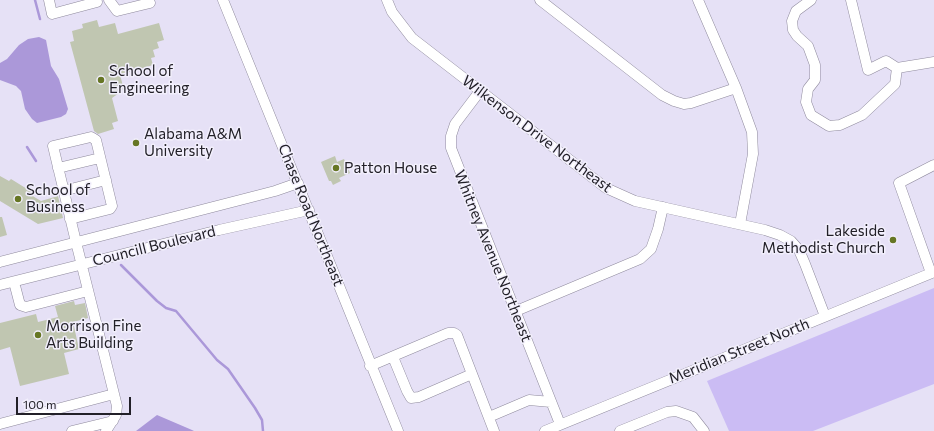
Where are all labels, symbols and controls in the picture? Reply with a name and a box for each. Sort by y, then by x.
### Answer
place label: School of Engineering [109,62,189,97]
street label: Wilkenson Drive Northeast [458,72,616,196]
marker: School of Engineering [96,75,106,85]
place label: Alabama A&M University [144,125,242,160]
marker: Alabama A&M University [131,138,141,148]
street label: Chase Road Northeast [274,141,348,289]
place label: Patton House [344,159,437,177]
marker: Patton House [331,163,341,173]
street label: Whitney Avenue Northeast [450,168,536,344]
place label: School of Business [26,181,90,216]
marker: School of Business [13,194,23,204]
street label: Councill Boulevard [91,222,217,270]
place label: Lakeside Methodist Church [762,222,885,257]
marker: Lakeside Methodist Church [888,235,898,245]
street label: Meridian Street North [666,315,812,387]
place label: Morrison Fine Arts Building [46,317,141,352]
marker: Morrison Fine Arts Building [33,330,43,340]
scale bar [18,389,133,415]
text: 100 m [23,397,57,411]

